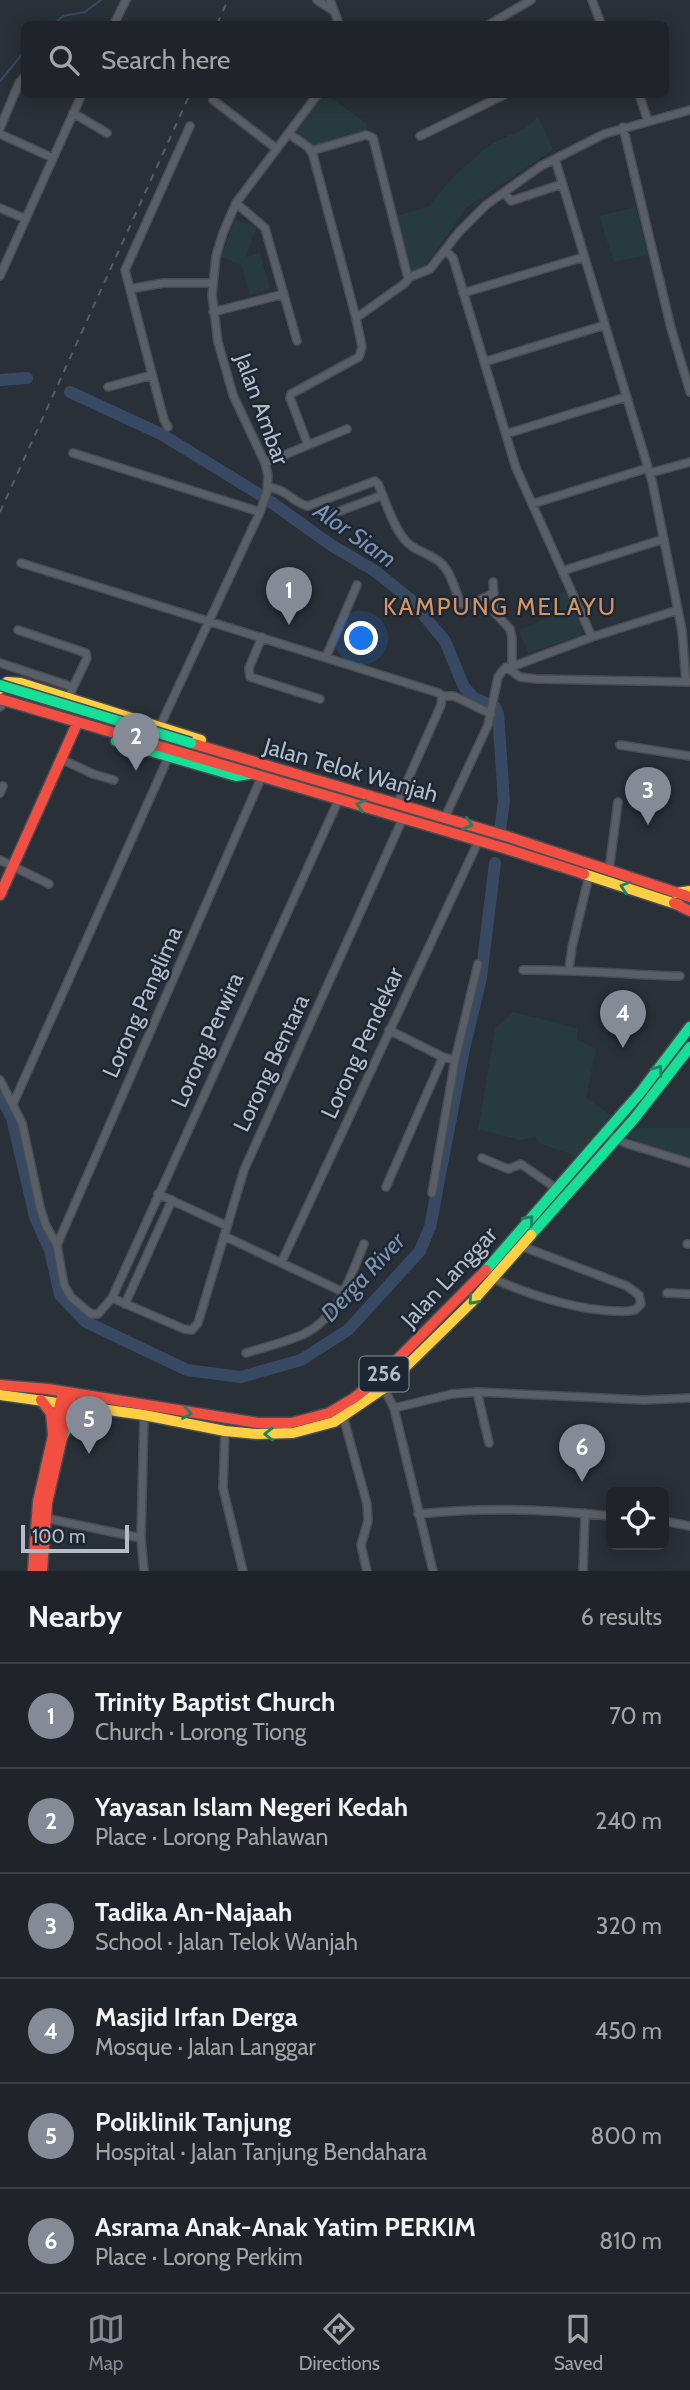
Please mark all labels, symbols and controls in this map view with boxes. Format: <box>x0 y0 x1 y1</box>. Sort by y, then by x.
search box <box>21 21 669 98</box>
icon: search <box>45 41 83 79</box>
text: Search here <box>101 44 230 76</box>
street label: Jalan Ambar <box>229 348 295 469</box>
water label: Alor Siam <box>308 495 402 573</box>
pin: 1 <box>266 567 312 625</box>
district label: KAMPUNG MELAYU <box>383 592 617 621</box>
your location <box>344 621 378 655</box>
pin: 2 <box>113 713 159 771</box>
street label: Jalan Telok Wanjah <box>260 731 441 808</box>
pin: 3 <box>625 767 671 825</box>
one-way arrow <box>355 799 367 814</box>
one-way arrow <box>461 816 473 831</box>
one-way arrow <box>619 881 631 896</box>
street label: Lorong Panglima <box>96 922 188 1082</box>
street label: Lorong Pendekar <box>315 962 410 1123</box>
street label: Lorong Perwira <box>165 968 249 1112</box>
street label: Lorong Bentara <box>227 990 315 1136</box>
pin: 4 <box>600 990 646 1048</box>
one-way arrow <box>650 1065 662 1077</box>
one-way arrow <box>521 1215 534 1228</box>
street label: Jalan Langgar <box>394 1220 503 1334</box>
water label: Derga River <box>314 1225 412 1327</box>
one-way arrow <box>469 1292 481 1305</box>
road number: 256 <box>360 1356 408 1392</box>
pin: 5 <box>66 1396 112 1454</box>
one-way arrow <box>181 1405 193 1420</box>
pin: 6 <box>559 1424 605 1482</box>
one-way arrow <box>263 1426 274 1442</box>
map controls <box>606 1487 669 1550</box>
button: locate <box>606 1487 669 1550</box>
scale bar <box>21 1522 130 1554</box>
text: 100 m <box>32 1525 86 1548</box>
text: Nearby <box>28 1598 122 1635</box>
text: 6 results <box>581 1603 662 1631</box>
text: Trinity Baptist Church <box>95 1686 335 1718</box>
text: 1 <box>47 1702 55 1730</box>
text: 70 m <box>609 1702 662 1730</box>
text: Church · Lorong Tiong <box>95 1718 306 1746</box>
text: Yayasan Islam Negeri Kedah <box>95 1791 408 1823</box>
text: 2 <box>45 1807 57 1835</box>
text: 240 m <box>595 1807 662 1835</box>
text: Place · Lorong Pahlawan <box>95 1823 328 1851</box>
text: Tadika An-Najaah <box>95 1896 292 1928</box>
text: 3 <box>45 1912 57 1940</box>
text: 320 m <box>596 1912 662 1940</box>
text: School · Jalan Telok Wanjah <box>95 1928 358 1956</box>
text: Masjid Irfan Derga <box>95 2001 298 2033</box>
text: 4 <box>44 2017 58 2045</box>
text: 450 m <box>595 2017 662 2045</box>
text: Mosque · Jalan Langgar <box>95 2033 316 2061</box>
text: Poliklinik Tanjung <box>95 2106 291 2138</box>
text: 5 <box>45 2122 57 2150</box>
text: 800 m <box>591 2122 662 2150</box>
text: Hospital · Jalan Tanjung Bendahara <box>95 2138 427 2166</box>
text: Asrama Anak-Anak Yatim PERKIM <box>95 2211 476 2243</box>
text: 6 <box>45 2227 57 2255</box>
text: 810 m <box>599 2227 662 2255</box>
text: Place · Lorong Perkim <box>95 2243 303 2271</box>
tab: Map <box>87 2310 125 2375</box>
tab: Directions <box>299 2310 380 2375</box>
tab: Saved <box>554 2310 603 2375</box>

